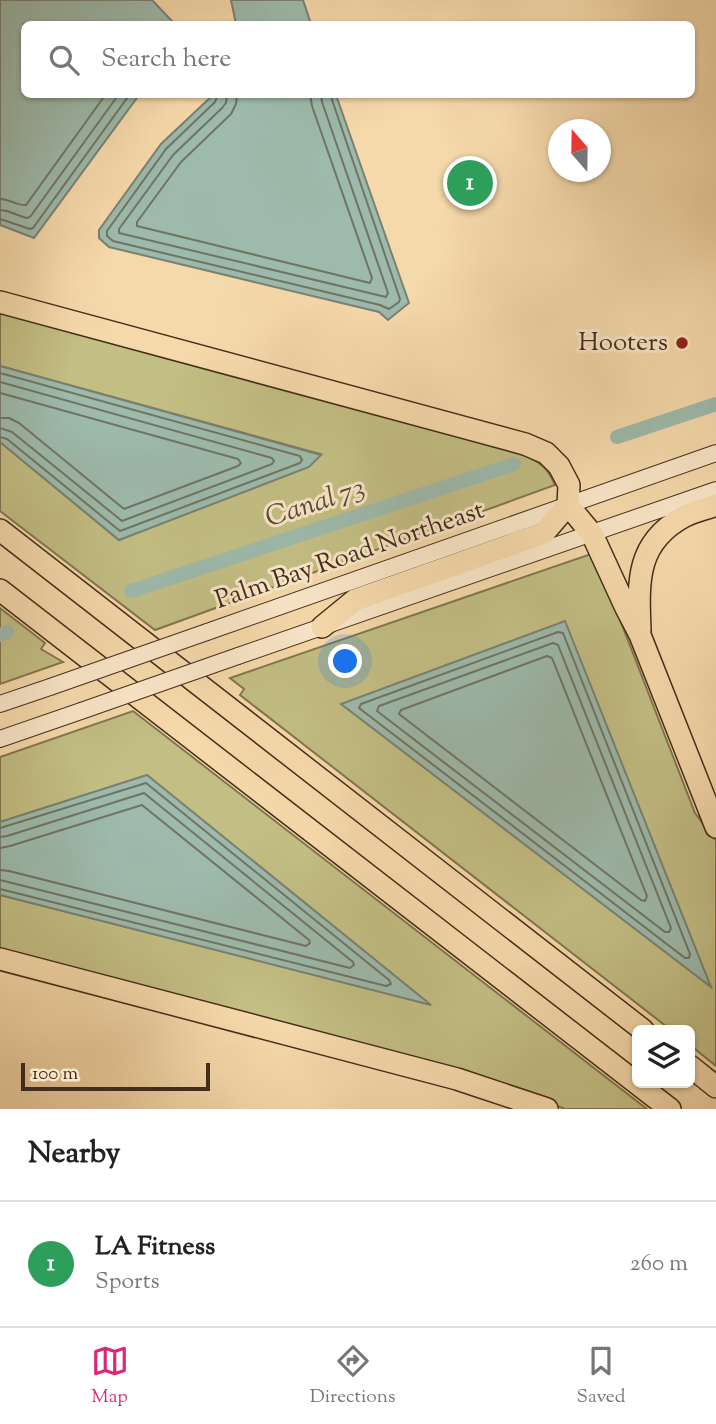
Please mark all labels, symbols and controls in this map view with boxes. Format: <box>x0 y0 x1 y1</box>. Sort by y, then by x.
search box <box>21 21 695 98</box>
icon: search <box>45 41 83 79</box>
text: Search here <box>101 41 231 78</box>
north arrow <box>548 119 611 182</box>
pin: 1 <box>447 157 493 209</box>
place label: Hooters <box>578 325 668 362</box>
marker: Hooters <box>674 335 690 351</box>
water label: Canal 73 <box>260 469 370 539</box>
street label: Palm Bay Road Northeast <box>210 492 490 619</box>
your location <box>328 644 362 678</box>
map controls <box>632 1025 695 1088</box>
button: layers <box>632 1025 695 1088</box>
scale bar <box>21 1060 210 1092</box>
text: 100 m <box>32 1061 78 1088</box>
text: Nearby <box>28 1133 120 1176</box>
text: LA Fitness <box>95 1229 215 1266</box>
text: 1 <box>47 1248 55 1281</box>
text: 260 m <box>630 1248 688 1281</box>
text: Sports <box>95 1266 160 1299</box>
tab: Map <box>91 1342 129 1411</box>
tab: Directions <box>310 1342 395 1411</box>
tab: Saved <box>577 1342 625 1411</box>

